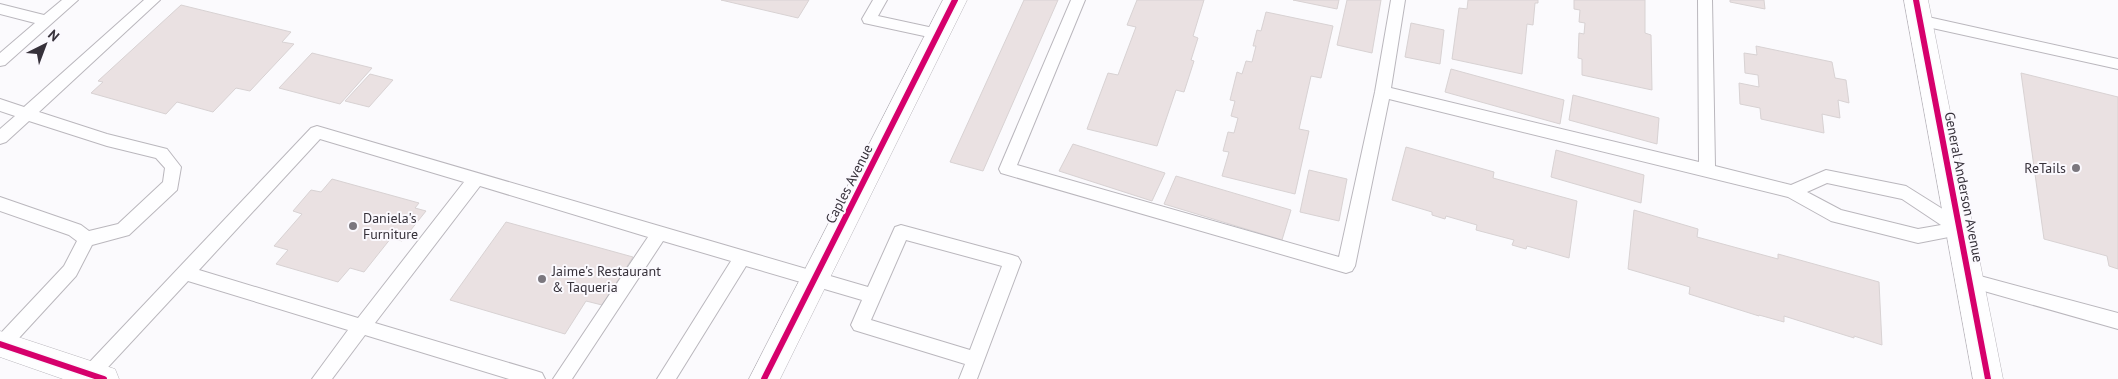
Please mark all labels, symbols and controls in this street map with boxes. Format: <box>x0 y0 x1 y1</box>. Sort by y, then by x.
north arrow <box>20 20 70 70</box>
text: N <box>44 26 63 45</box>
street label: General Anderson Avenue <box>1941 110 1987 264</box>
street label: Caples Avenue <box>821 141 877 227</box>
place label: ReTails <box>2024 159 2066 177</box>
marker: ReTails <box>2070 162 2082 174</box>
place label: Daniela's Furniture <box>363 209 418 243</box>
marker: Daniela's Furniture <box>347 220 359 232</box>
place label: Jaime's Restaurant & Taqueria <box>551 262 661 296</box>
marker: Jaime's Restaurant & Taqueria <box>536 273 548 285</box>

